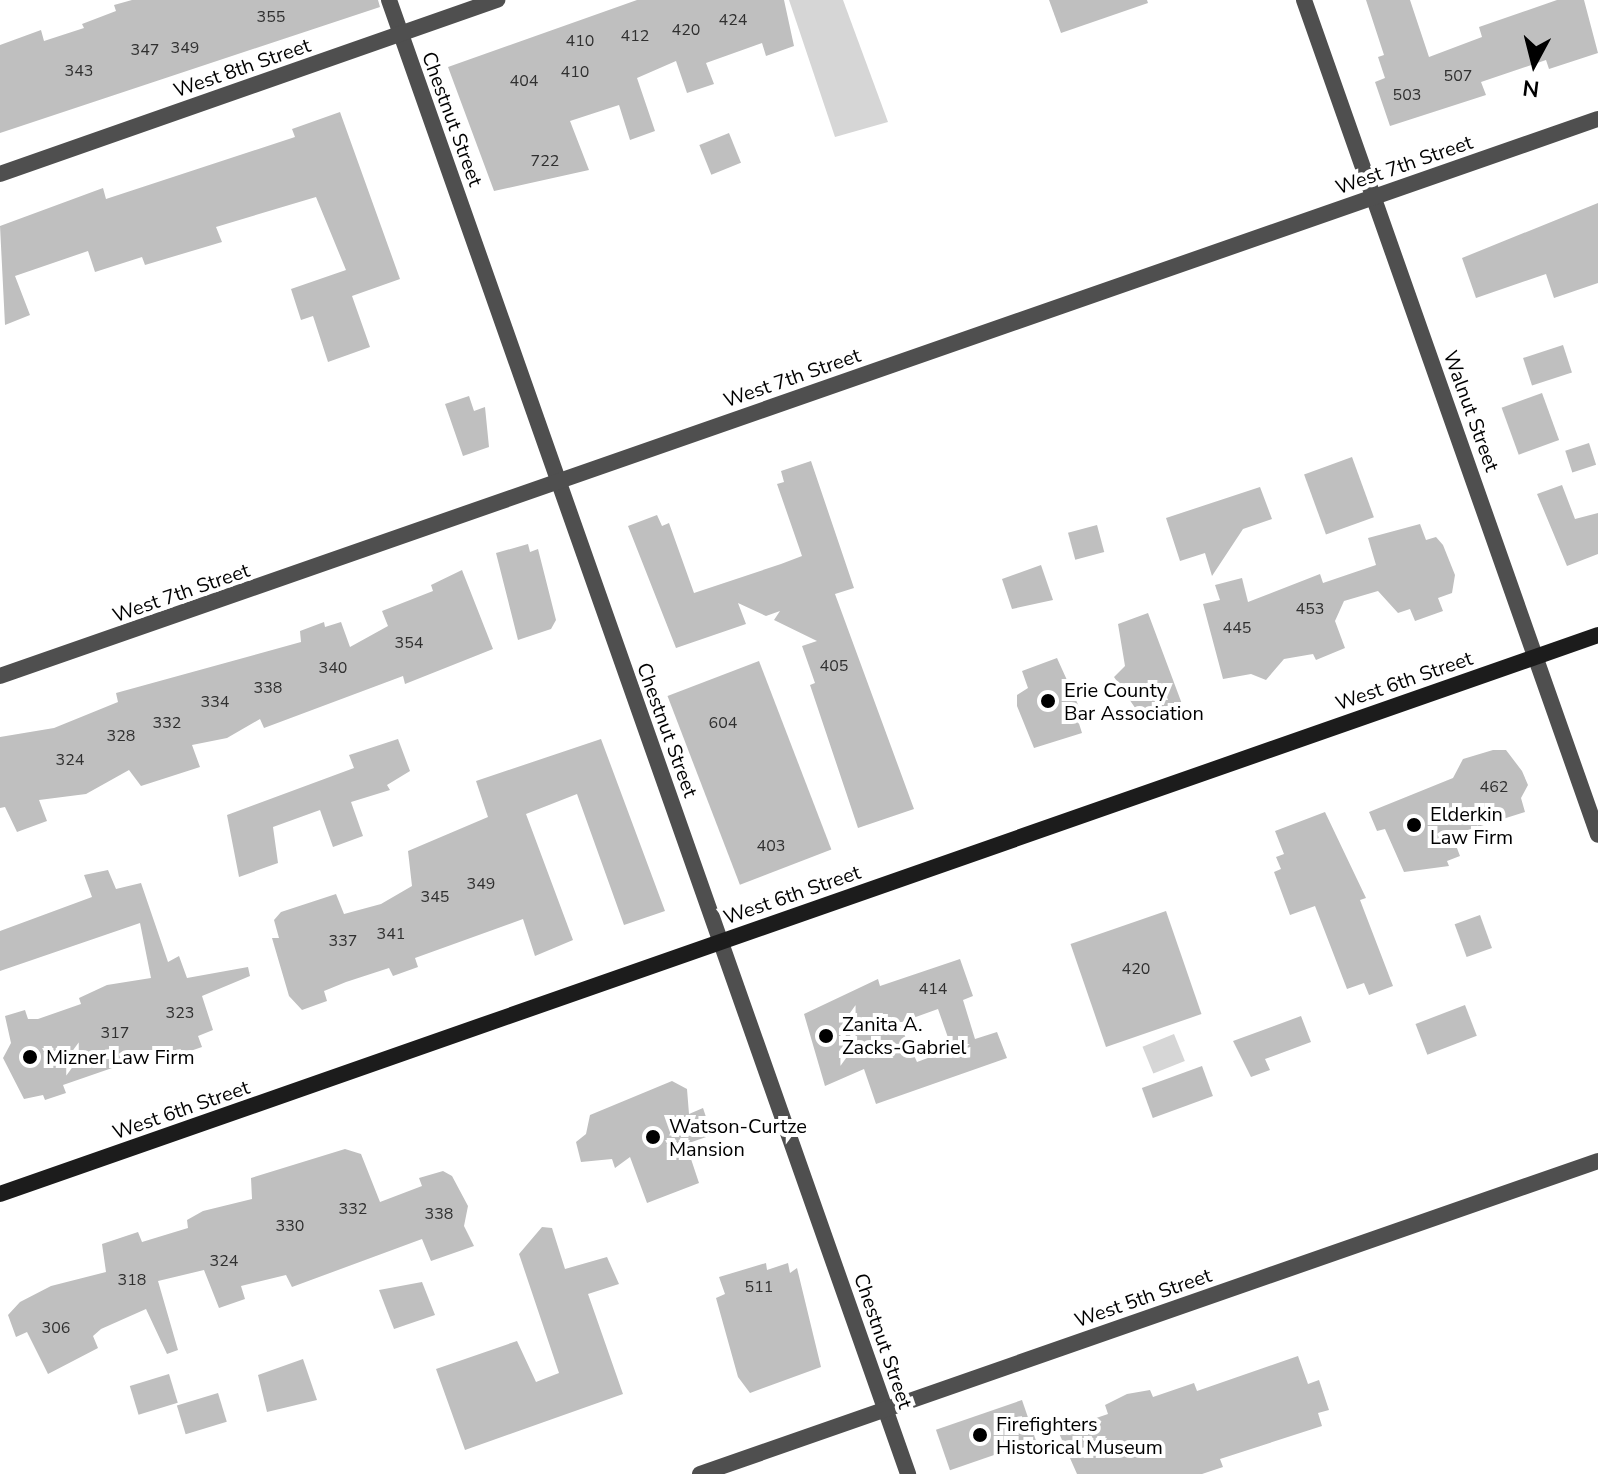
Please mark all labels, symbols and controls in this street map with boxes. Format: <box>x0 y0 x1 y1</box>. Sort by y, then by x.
house number: 355 <box>257 7 285 27</box>
house number: 424 <box>719 10 747 30</box>
house number: 420 <box>672 20 700 40</box>
north arrow <box>1494 24 1574 104</box>
house number: 412 <box>621 26 649 46</box>
house number: 410 <box>566 31 594 51</box>
street label: West 8th Street <box>170 33 314 103</box>
house number: 349 <box>171 38 199 58</box>
house number: 347 <box>131 40 159 60</box>
street label: Chestnut Street <box>417 49 487 189</box>
house number: 343 <box>65 61 93 81</box>
house number: 410 <box>561 62 589 82</box>
house number: 507 <box>1444 66 1472 86</box>
house number: 404 <box>510 71 538 91</box>
text: N <box>1521 72 1541 104</box>
house number: 503 <box>1393 85 1421 105</box>
street label: West 7th Street <box>1332 130 1476 200</box>
house number: 722 <box>531 151 559 171</box>
street label: West 7th Street <box>720 343 864 413</box>
street label: Walnut Street <box>1438 347 1504 475</box>
street label: West 7th Street <box>109 558 253 628</box>
house number: 453 <box>1296 599 1324 619</box>
house number: 445 <box>1223 618 1251 638</box>
house number: 354 <box>395 633 423 653</box>
street label: West 6th Street <box>1332 646 1476 716</box>
house number: 405 <box>820 656 848 676</box>
house number: 340 <box>319 658 347 678</box>
street label: Chestnut Street <box>632 660 702 800</box>
house number: 338 <box>254 678 282 698</box>
place label: Erie County Bar Association <box>1064 678 1204 725</box>
house number: 334 <box>201 692 229 712</box>
marker: Erie County Bar Association <box>1039 692 1057 710</box>
house number: 332 <box>153 713 181 733</box>
house number: 604 <box>709 713 737 733</box>
house number: 328 <box>107 726 135 746</box>
house number: 324 <box>56 750 84 770</box>
house number: 462 <box>1480 777 1508 797</box>
place label: Elderkin Law Firm <box>1430 802 1513 849</box>
marker: Elderkin Law Firm <box>1405 816 1423 834</box>
house number: 403 <box>757 836 785 856</box>
street label: West 6th Street <box>720 860 864 930</box>
house number: 349 <box>467 874 495 894</box>
house number: 345 <box>421 887 449 907</box>
house number: 341 <box>377 924 405 944</box>
house number: 337 <box>329 931 357 951</box>
house number: 420 <box>1122 959 1150 979</box>
house number: 414 <box>919 979 947 999</box>
house number: 323 <box>166 1003 194 1023</box>
place label: Zanita A. Zacks-Gabriel <box>842 1012 966 1059</box>
house number: 317 <box>101 1023 129 1043</box>
marker: Zanita A. Zacks-Gabriel <box>817 1027 835 1045</box>
place label: Mizner Law Firm <box>46 1045 194 1069</box>
marker: Mizner Law Firm <box>21 1048 39 1066</box>
street label: West 6th Street <box>109 1075 253 1145</box>
place label: Watson-Curtze Mansion <box>669 1114 807 1161</box>
marker: Watson-Curtze Mansion <box>644 1128 662 1146</box>
house number: 332 <box>339 1199 367 1219</box>
house number: 338 <box>425 1204 453 1224</box>
house number: 330 <box>276 1216 304 1236</box>
house number: 324 <box>210 1251 238 1271</box>
street label: West 5th Street <box>1071 1263 1215 1333</box>
house number: 318 <box>118 1270 146 1290</box>
street label: Chestnut Street <box>849 1270 917 1412</box>
house number: 511 <box>745 1277 773 1297</box>
house number: 306 <box>42 1318 70 1338</box>
place label: Firefighters Historical Museum <box>996 1412 1163 1459</box>
marker: Firefighters Historical Museum <box>971 1426 989 1444</box>

